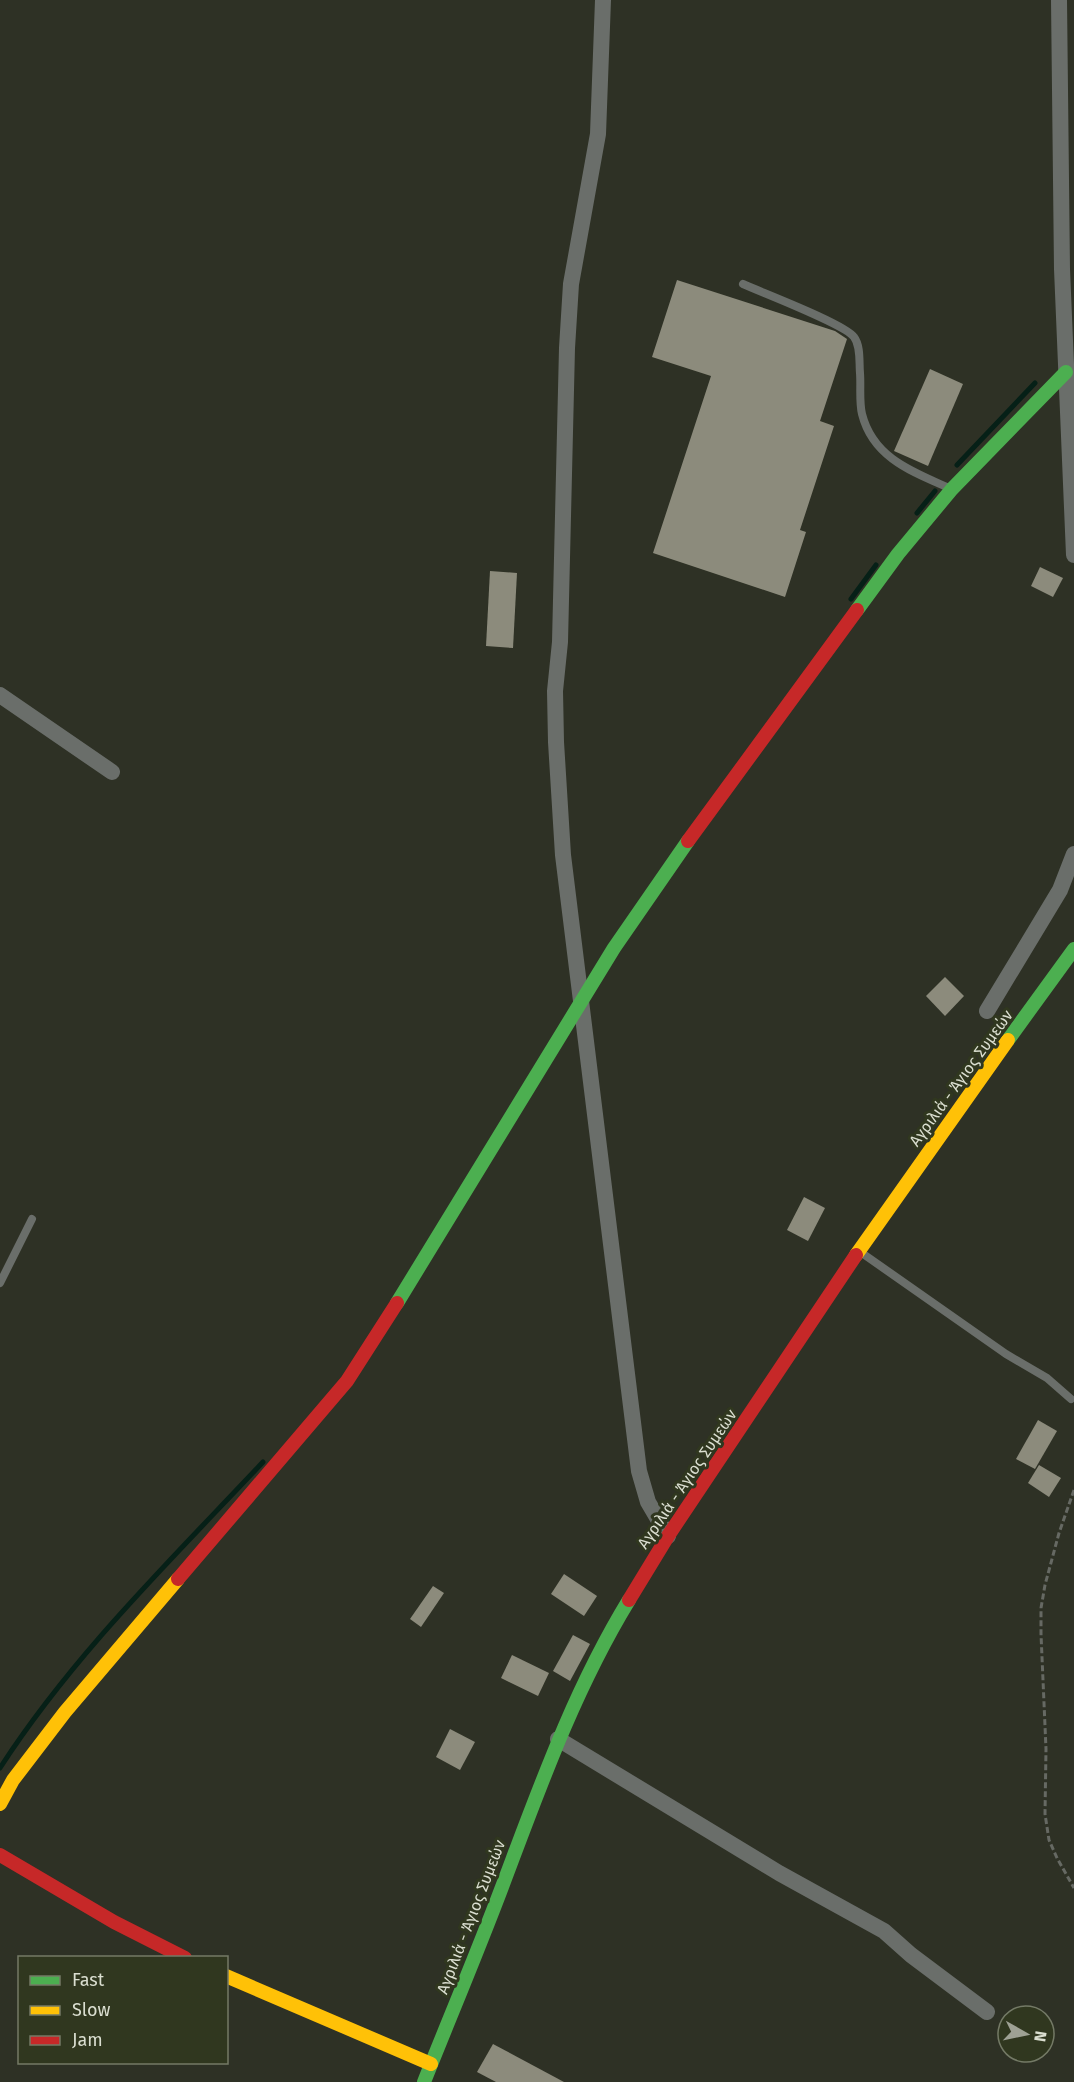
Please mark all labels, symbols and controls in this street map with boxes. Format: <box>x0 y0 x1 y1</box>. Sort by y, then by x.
street label: Αγριλιά - Άγιος Συμεών <box>905 1006 1017 1150</box>
street label: Αγριλιά - Άγιος Συμεών <box>633 1406 741 1552</box>
street label: Αγριλιά - Άγιος Συμεών <box>433 1837 509 1997</box>
legend <box>18 1956 228 2064</box>
text: Fast <box>72 1969 105 1991</box>
text: Slow <box>72 1999 111 2021</box>
north arrow <box>996 2004 1056 2064</box>
text: Jam <box>72 2029 103 2051</box>
text: N <box>1030 2030 1051 2043</box>

